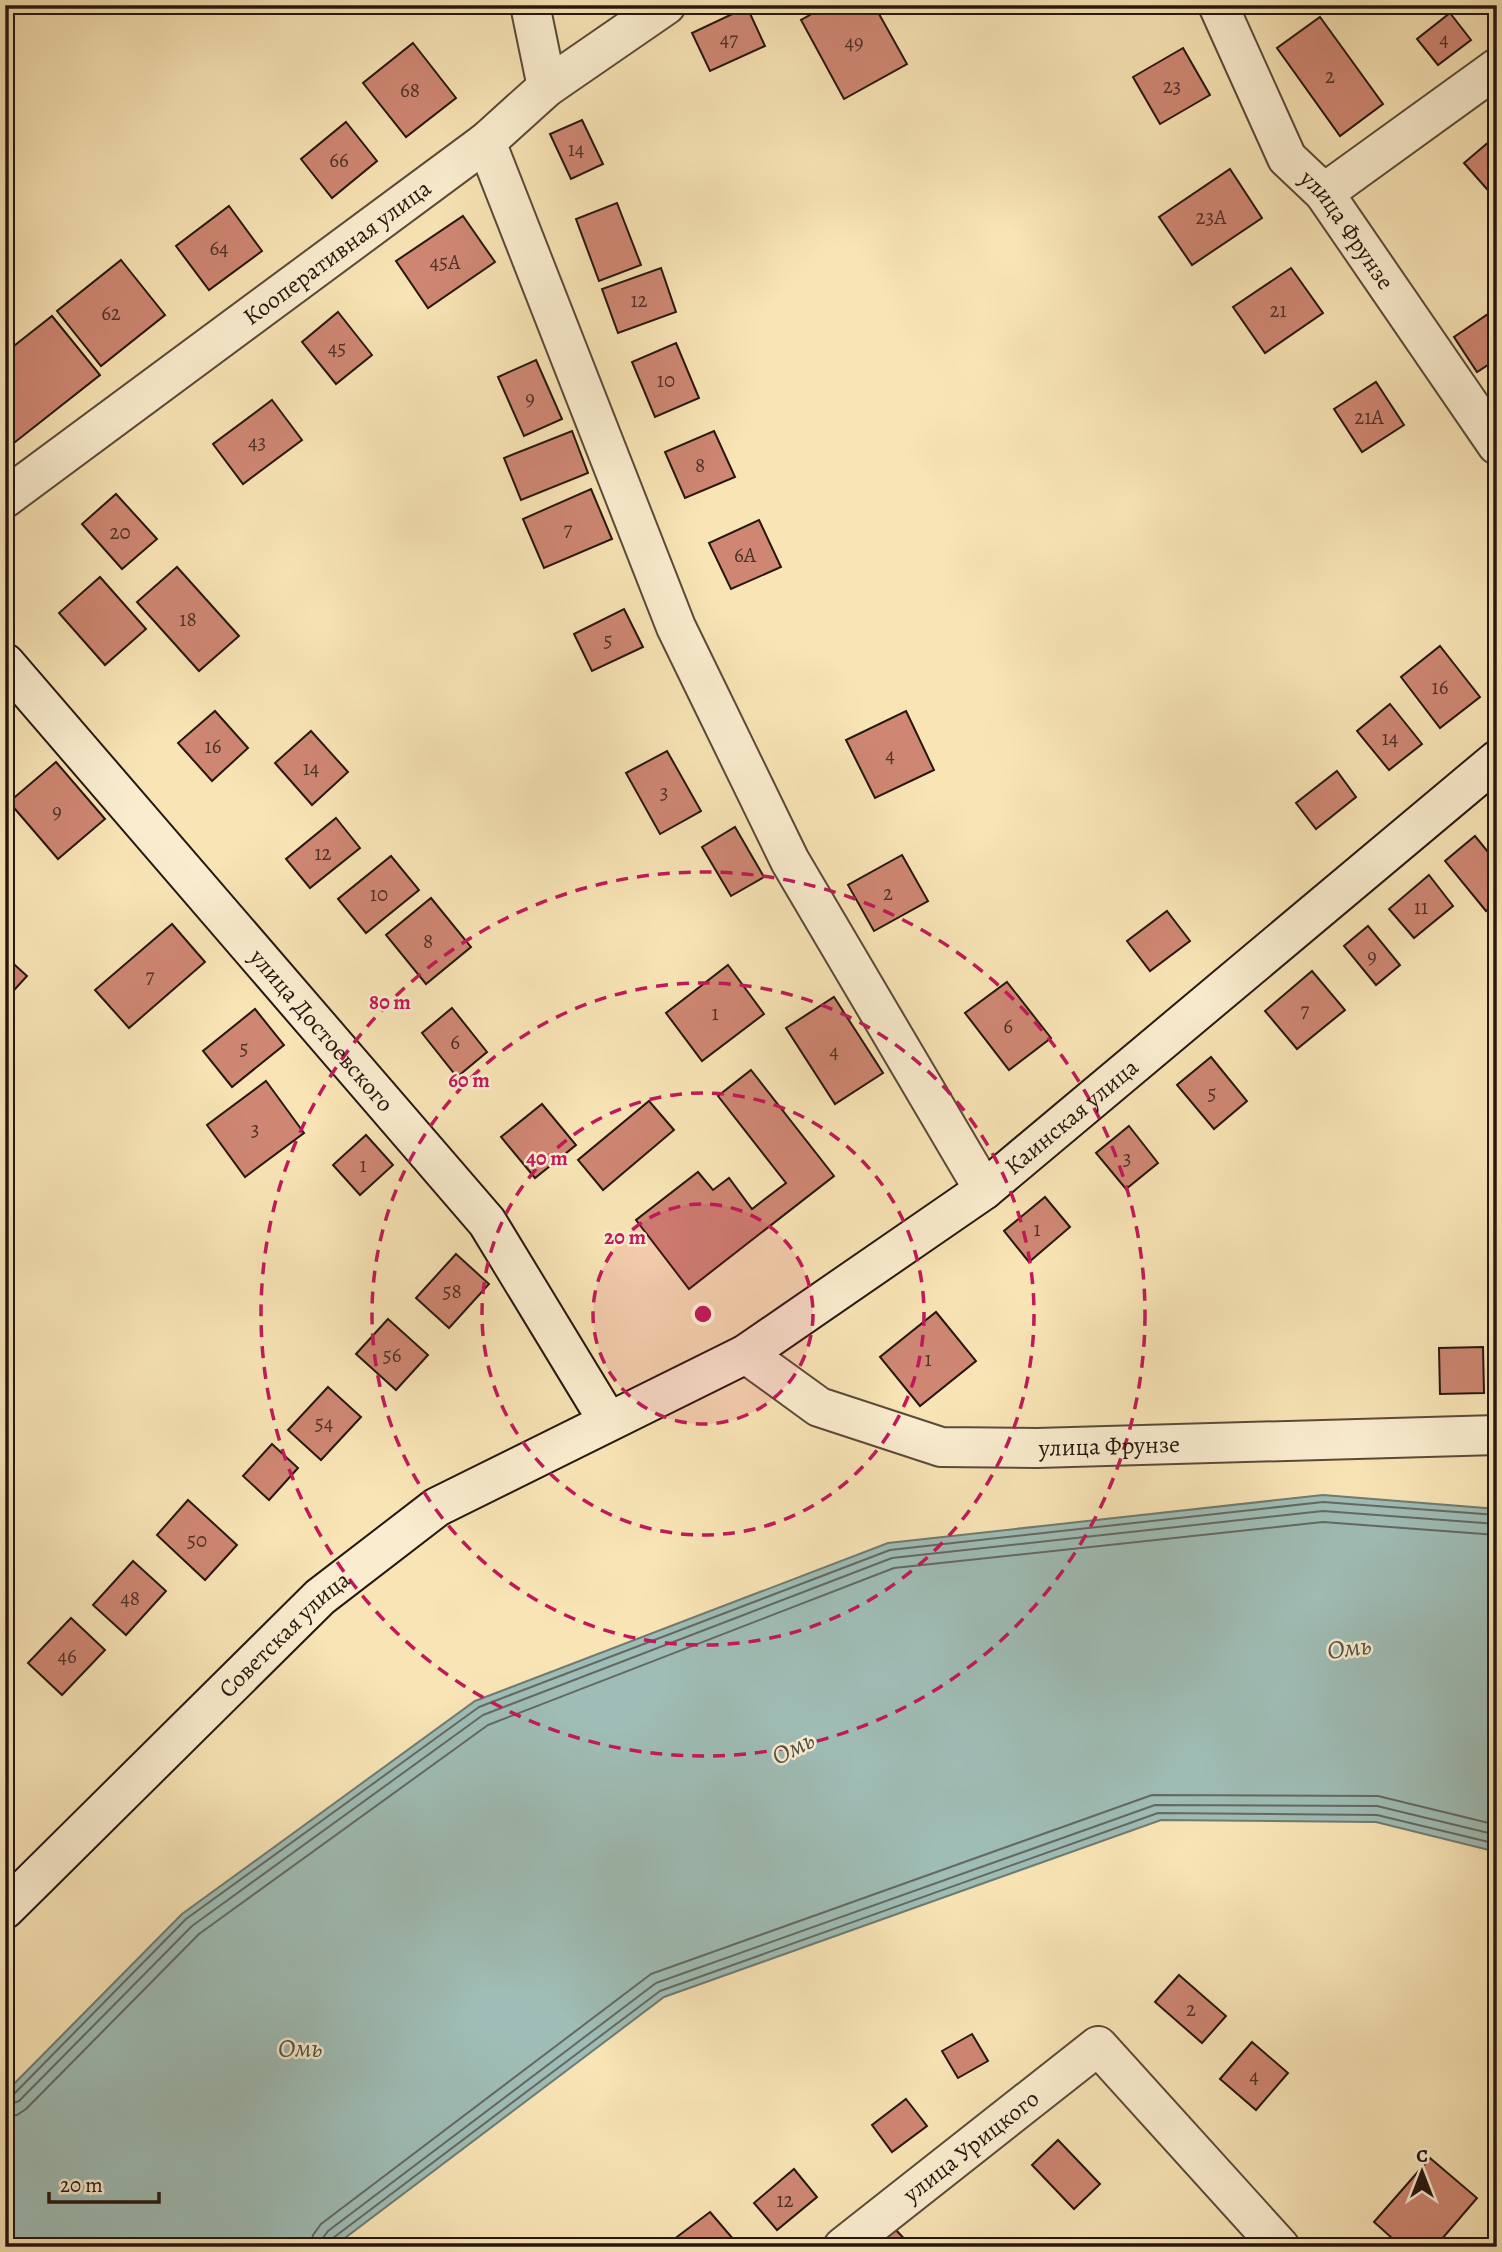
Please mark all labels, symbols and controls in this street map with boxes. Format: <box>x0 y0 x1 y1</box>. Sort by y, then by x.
house number: 47 <box>720 25 738 53</box>
house number: 4 <box>1439 25 1449 53</box>
house number: 49 <box>844 28 864 56</box>
house number: 2 <box>1325 62 1335 90</box>
house number: 23 <box>1163 72 1181 100</box>
house number: 68 <box>400 76 420 104</box>
house number: 14 <box>568 135 584 163</box>
house number: 66 <box>329 146 349 174</box>
street label: улица Фрунзе <box>1292 162 1402 296</box>
street label: Кооперативная улица <box>237 172 437 332</box>
house number: 23А <box>1196 203 1227 231</box>
house number: 64 <box>209 234 229 262</box>
house number: 45А <box>430 248 461 276</box>
house number: 12 <box>630 286 648 314</box>
house number: 21 <box>1269 296 1287 324</box>
house number: 62 <box>101 299 121 327</box>
house number: 45 <box>328 334 346 362</box>
house number: 10 <box>657 366 675 394</box>
house number: 9 <box>525 384 535 412</box>
house number: 21А <box>1354 403 1384 431</box>
house number: 43 <box>248 428 266 456</box>
house number: 8 <box>695 451 705 479</box>
house number: 7 <box>564 515 573 543</box>
house number: 20 <box>109 518 131 546</box>
house number: 6А <box>734 541 757 569</box>
house number: 18 <box>179 605 197 633</box>
house number: 5 <box>603 626 613 654</box>
house number: 16 <box>1432 673 1449 701</box>
house number: 14 <box>1382 724 1398 752</box>
house number: 16 <box>205 732 222 760</box>
house number: 4 <box>885 741 895 769</box>
house number: 14 <box>303 754 319 782</box>
house number: 3 <box>660 778 668 806</box>
house number: 9 <box>52 797 62 825</box>
house number: 12 <box>314 839 332 867</box>
house number: 2 <box>883 879 893 907</box>
house number: 10 <box>370 880 388 908</box>
house number: 11 <box>1414 893 1428 921</box>
house number: 8 <box>423 927 433 955</box>
street label: улица Достоевского <box>242 941 401 1119</box>
house number: 9 <box>1367 942 1377 970</box>
house number: 7 <box>146 962 155 990</box>
text: 80 m <box>369 988 411 1016</box>
house number: 7 <box>1301 996 1310 1024</box>
house number: 1 <box>711 999 719 1027</box>
house number: 6 <box>1003 1012 1013 1040</box>
house number: 6 <box>450 1028 460 1056</box>
house number: 5 <box>239 1034 249 1062</box>
house number: 4 <box>829 1037 839 1065</box>
street label: Каинская улица <box>998 1051 1145 1182</box>
text: 60 m <box>448 1066 490 1094</box>
house number: 5 <box>1207 1079 1217 1107</box>
house number: 3 <box>251 1115 259 1143</box>
text: 40 m <box>526 1144 568 1172</box>
house number: 3 <box>1123 1144 1131 1172</box>
house number: 1 <box>359 1151 367 1179</box>
house number: 1 <box>1033 1215 1041 1243</box>
text: 20 m <box>604 1223 646 1251</box>
house number: 58 <box>442 1277 462 1305</box>
centre of rings <box>691 1302 715 1326</box>
house number: 56 <box>383 1341 402 1369</box>
house number: 1 <box>924 1345 932 1373</box>
house number: 54 <box>315 1409 333 1437</box>
street label: улица Фрунзе <box>1037 1428 1180 1464</box>
house number: 50 <box>187 1526 207 1554</box>
street label: Советская улица <box>212 1564 357 1705</box>
house number: 48 <box>120 1584 140 1612</box>
water label: Омь <box>1325 1628 1373 1668</box>
house number: 46 <box>57 1642 77 1670</box>
water label: Омь <box>765 1722 821 1774</box>
house number: 2 <box>1186 1995 1196 2023</box>
water label: Омь <box>278 2031 322 2066</box>
house number: 4 <box>1249 2062 1259 2090</box>
street label: улица Урицкого <box>895 2082 1046 2210</box>
north arrow <box>1386 2136 1456 2206</box>
text: С <box>1416 2143 1428 2169</box>
scale bar <box>49 2161 159 2205</box>
text: 20 m <box>60 2171 103 2199</box>
house number: 12 <box>776 2186 794 2214</box>

